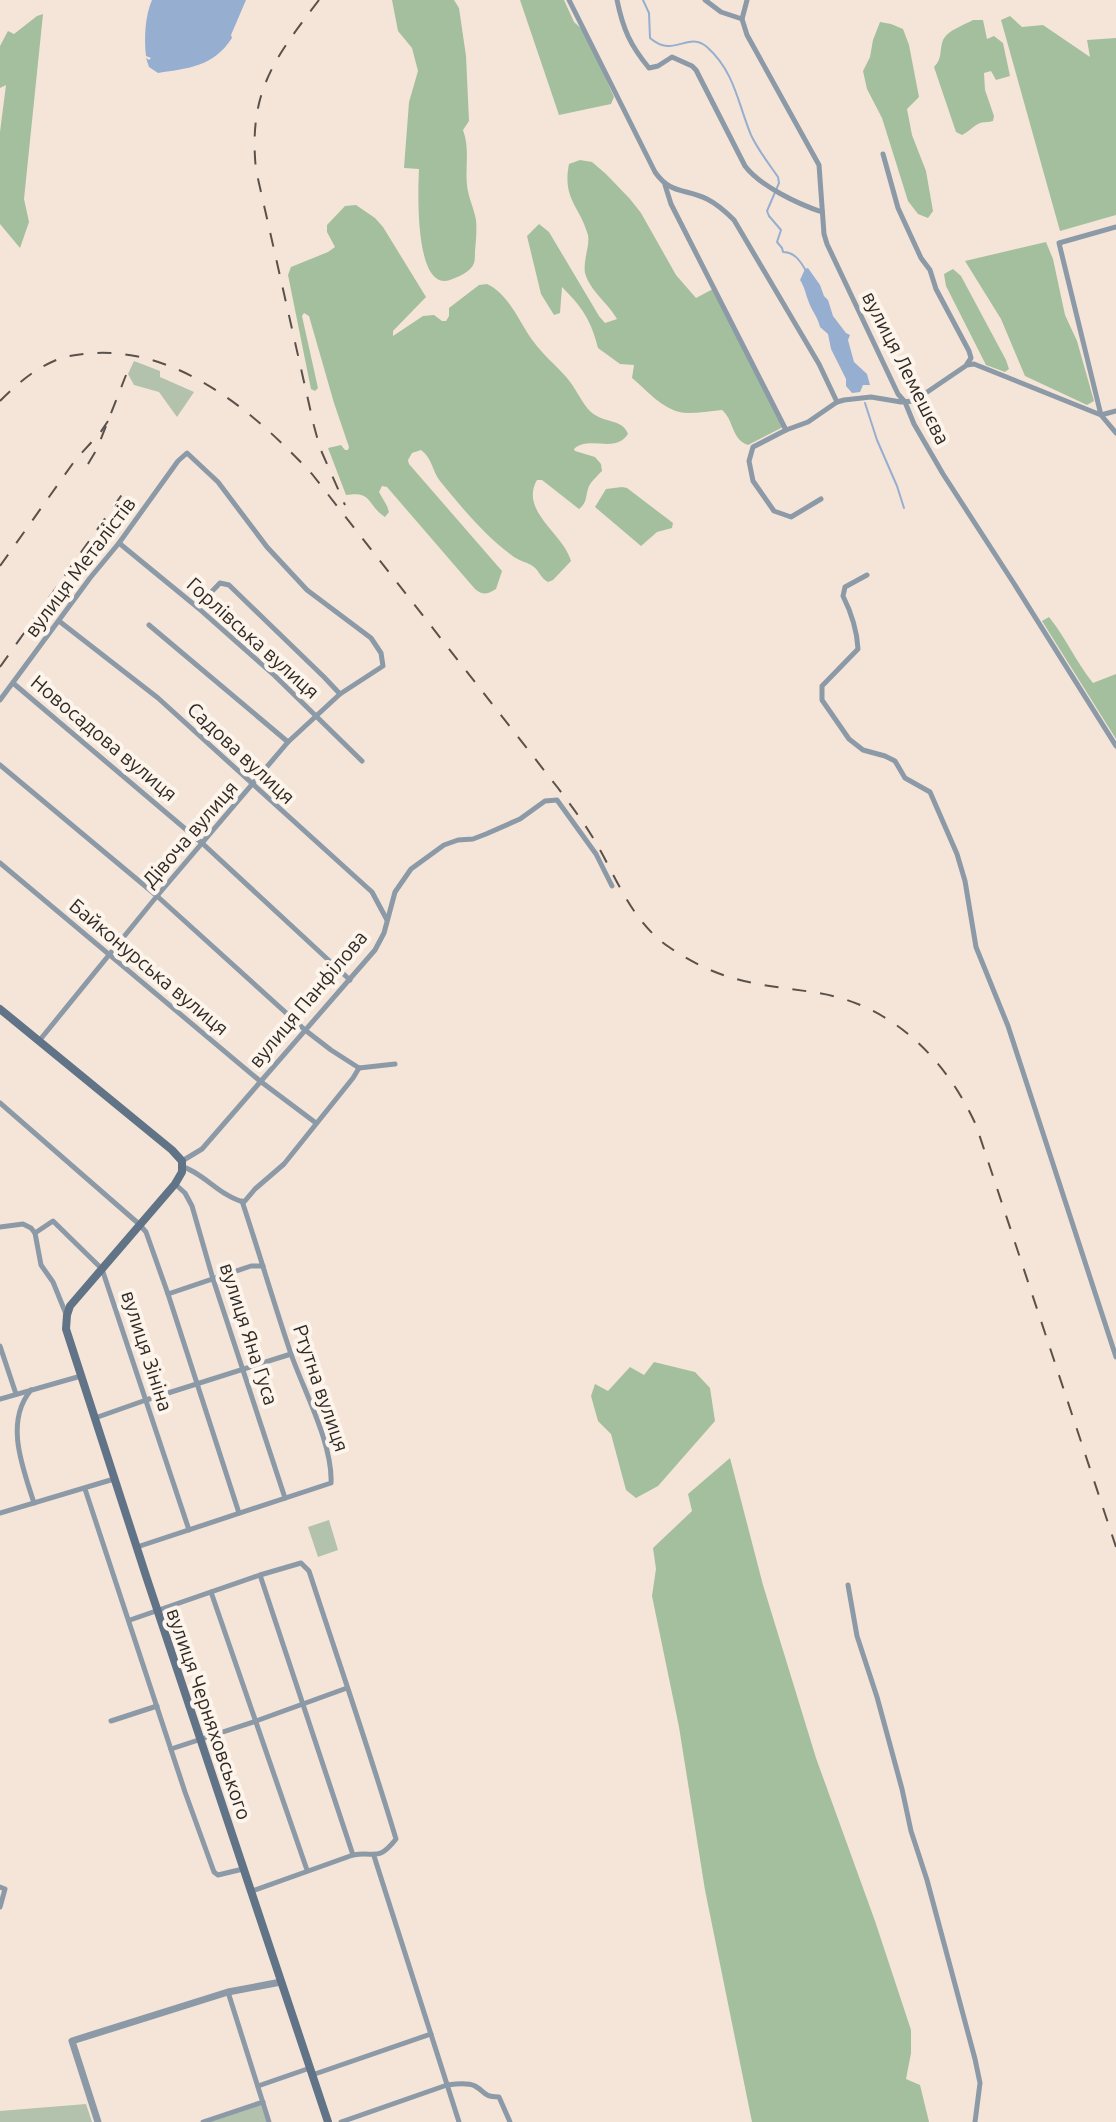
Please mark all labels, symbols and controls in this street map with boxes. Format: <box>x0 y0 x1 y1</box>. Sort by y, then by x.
street label: вулиця Лемешєва <box>858 287 955 448</box>
street label: вулиця Металістів <box>19 492 140 641</box>
street label: Горлівська вулиця <box>182 572 324 703</box>
street label: Новосадова вулиця <box>27 670 182 805</box>
street label: Садова вулиця <box>183 697 300 808</box>
street label: Дівоча вулиця <box>137 776 242 891</box>
street label: Байконурська вулиця <box>65 893 233 1040</box>
street label: вулиця Панфілова <box>244 926 372 1072</box>
street label: вулиця Яна Гуса <box>216 1260 283 1408</box>
street label: вулиця Зініна <box>117 1288 178 1414</box>
street label: Ртутна вулиця <box>289 1321 354 1454</box>
street label: вулиця Черняховського <box>162 1605 256 1823</box>

